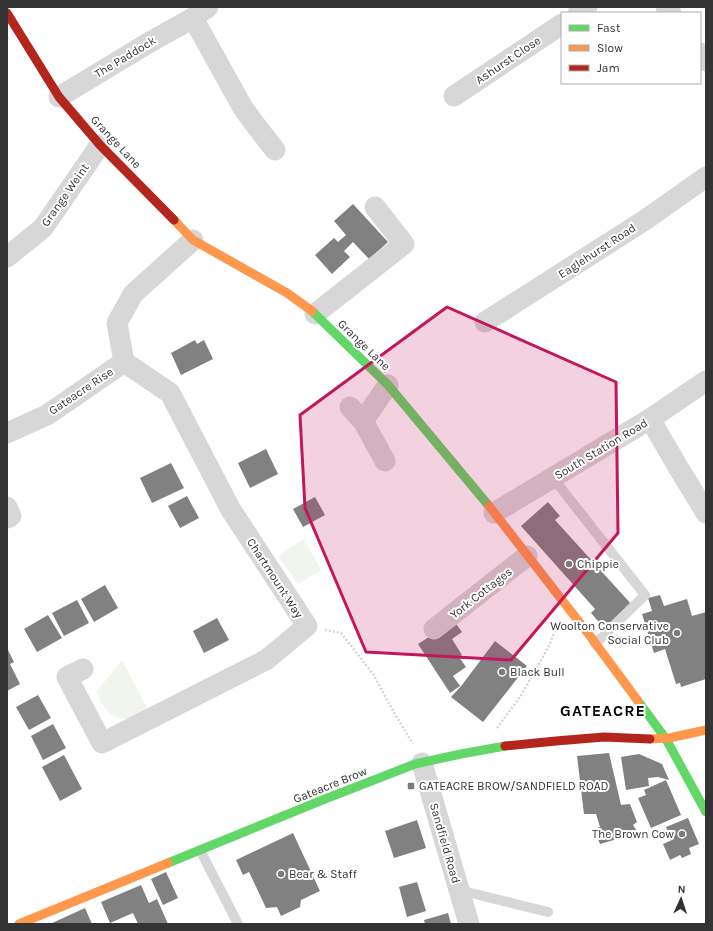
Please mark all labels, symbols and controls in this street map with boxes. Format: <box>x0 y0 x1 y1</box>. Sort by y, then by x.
legend <box>561 12 701 84</box>
text: Fast <box>597 21 621 35</box>
street label: The Paddock <box>92 33 158 81</box>
street label: Ashurst Close <box>473 33 543 87</box>
text: Slow <box>597 41 623 55</box>
text: Jam <box>597 61 620 75</box>
street label: Grange Lane <box>88 113 144 171</box>
street label: Grange Weint <box>38 160 92 229</box>
street label: Eaglehurst Road <box>556 221 638 281</box>
street label: Grange Lane <box>335 317 393 373</box>
street label: Gateacre Rise <box>46 364 116 418</box>
street label: South Station Road <box>552 416 650 482</box>
street label: Chartmount Way <box>244 536 306 621</box>
place label: Chippie <box>577 557 619 571</box>
marker: Chippie <box>564 559 574 569</box>
street label: York Cottages <box>447 564 515 622</box>
place label: Woolton Conservative Social Club <box>550 619 669 647</box>
marker: Woolton Conservative Social Club <box>672 628 682 638</box>
place label: Black Bull <box>510 665 565 679</box>
marker: Black Bull <box>497 667 507 677</box>
district label: GATEACRE <box>560 701 646 720</box>
street label: Gateacre Brow <box>291 764 369 806</box>
place label: GATEACRE BROW/SANDFIELD ROAD <box>419 779 609 793</box>
marker: GATEACRE BROW/SANDFIELD ROAD <box>406 781 416 791</box>
street label: Sandfield Road <box>427 801 463 885</box>
place label: The Brown Cow <box>592 827 674 841</box>
marker: The Brown Cow <box>677 829 687 839</box>
place label: Bear & Staff <box>289 867 358 881</box>
marker: Bear & Staff <box>276 869 286 879</box>
north arrow <box>661 879 701 919</box>
text: N <box>677 883 686 896</box>

